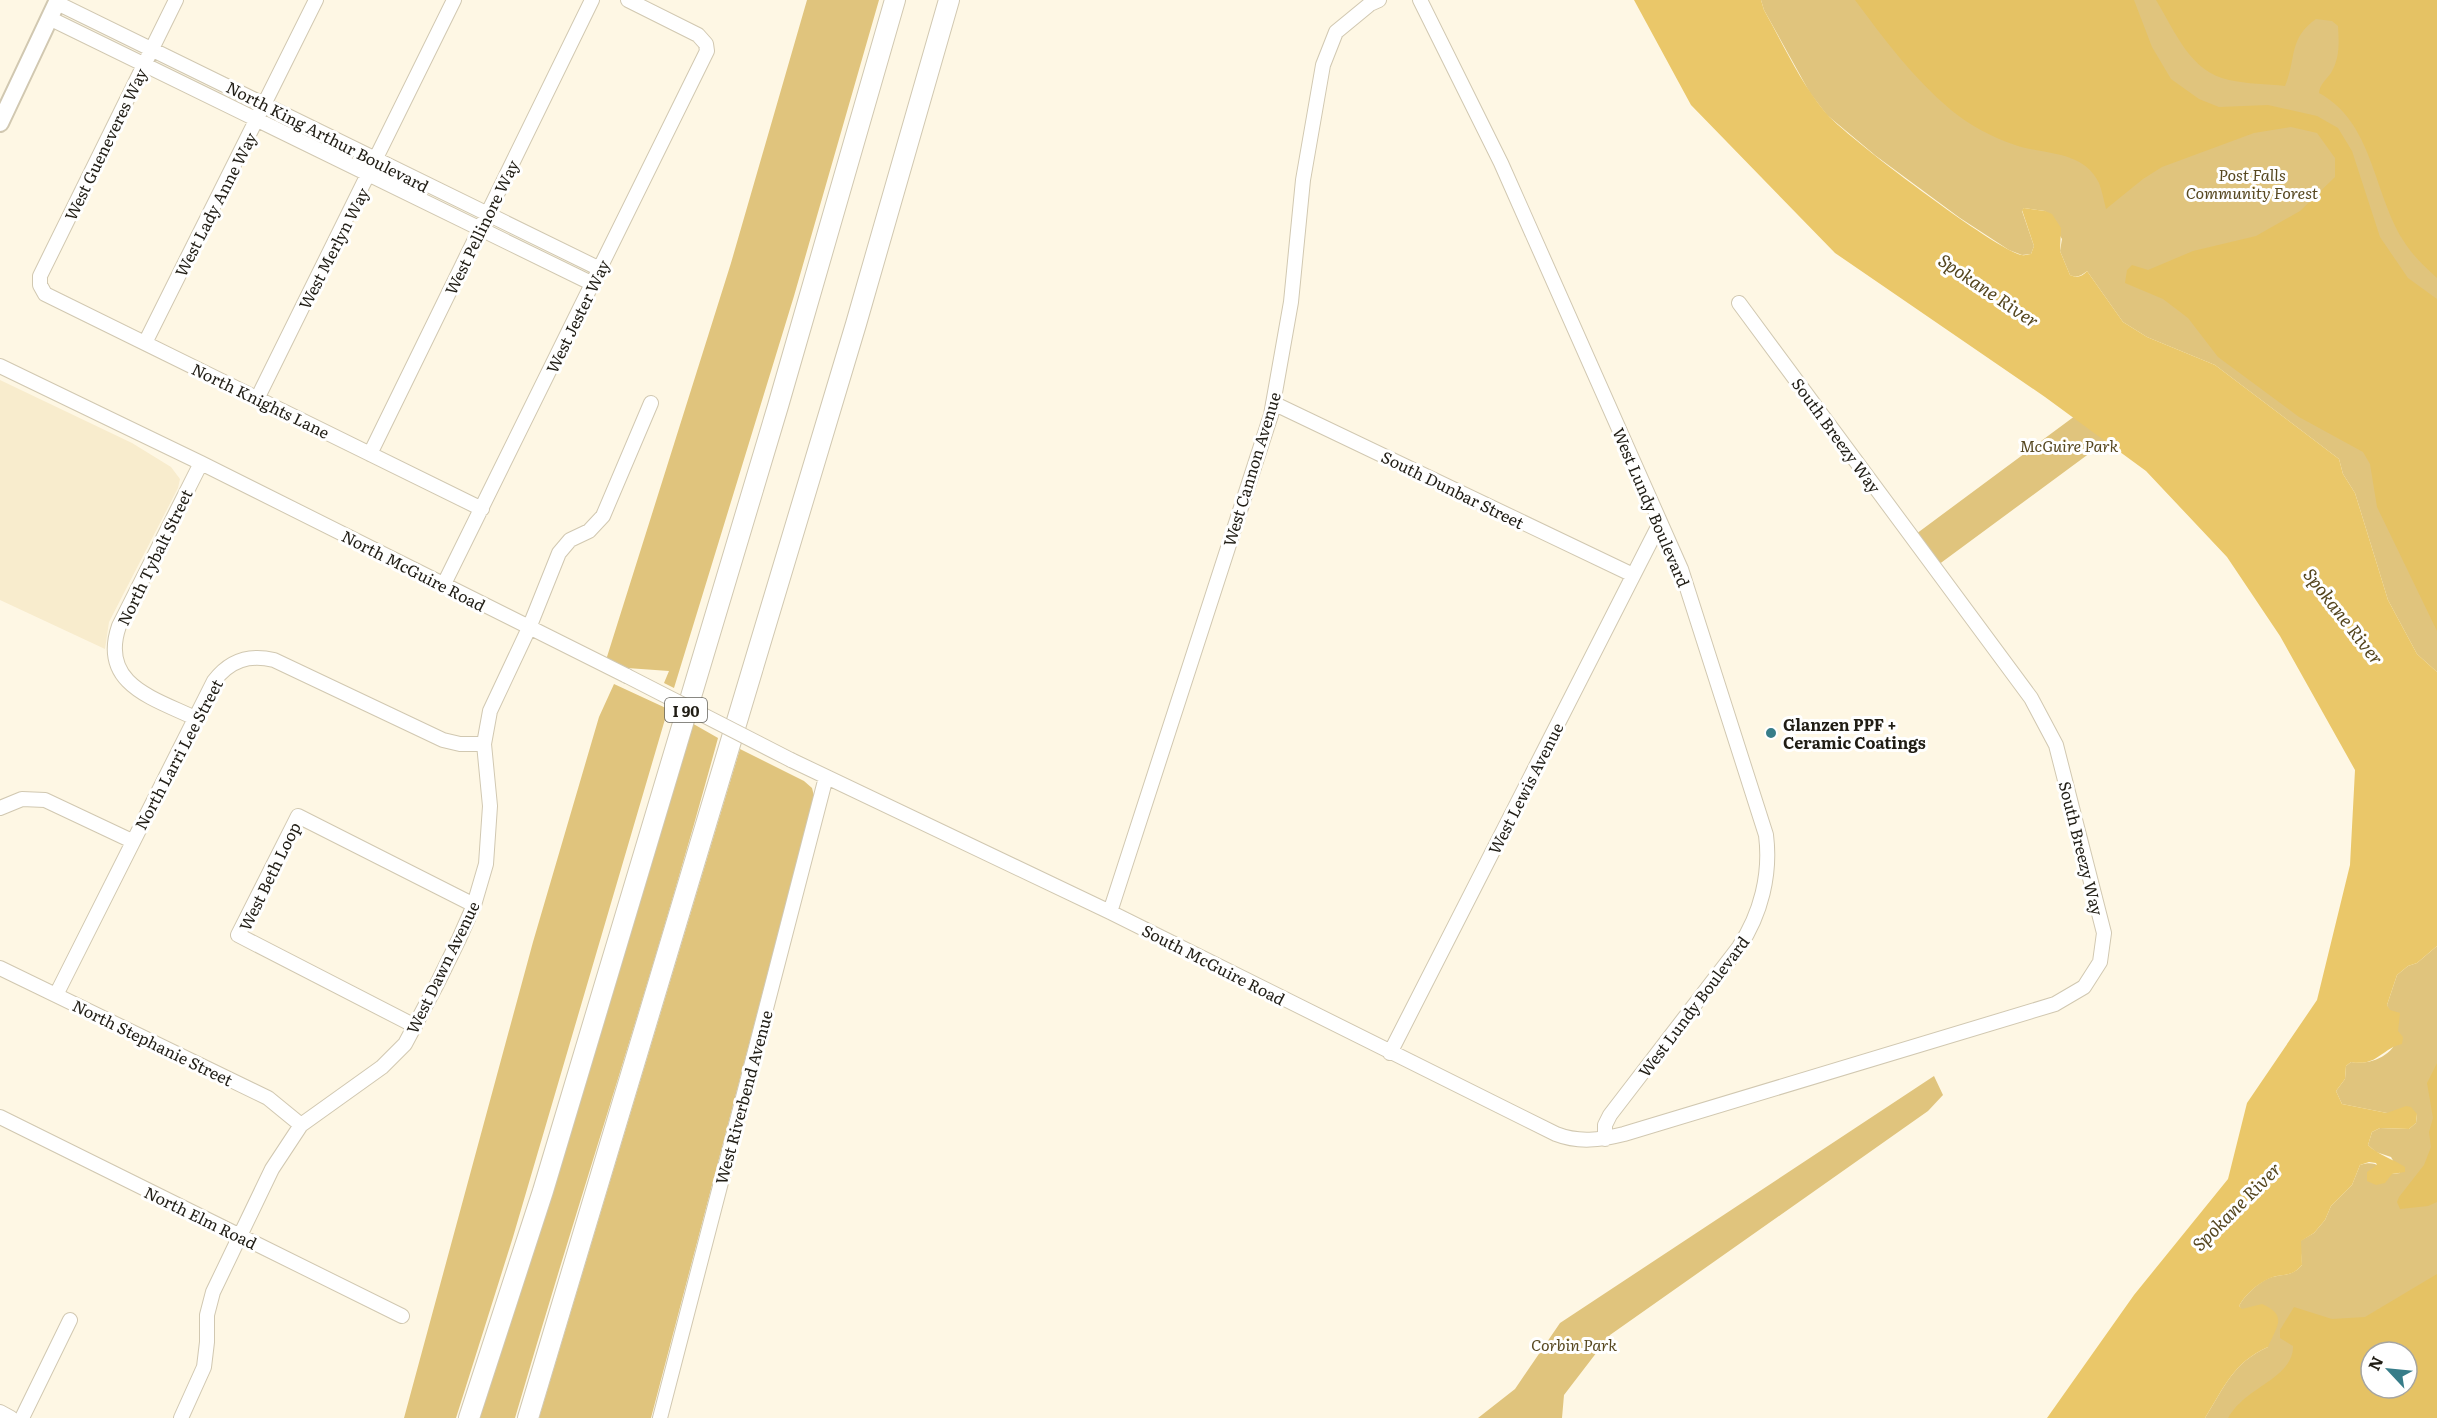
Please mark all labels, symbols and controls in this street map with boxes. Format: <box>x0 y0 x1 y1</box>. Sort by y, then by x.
street label: West Gueneveres Way <box>58 63 153 224</box>
street label: North King Arthur Boulevard <box>223 74 434 198</box>
street label: West Lady Anne Way <box>168 127 262 280</box>
street label: West Pellinore Way <box>438 155 524 299</box>
park label: Post Falls Community Forest <box>2186 162 2319 204</box>
street label: West Merlyn Way <box>292 182 374 313</box>
water label: Spokane River <box>1933 246 2045 334</box>
street label: West Jester Way <box>539 254 615 377</box>
street label: North Knights Lane <box>188 356 334 444</box>
street label: South Breezy Way <box>1787 372 1888 498</box>
street label: West Cannon Avenue <box>1216 389 1286 549</box>
street label: West Lundy Boulevard <box>1608 424 1697 591</box>
park label: McGuire Park <box>2020 433 2118 457</box>
street label: South Dunbar Street <box>1378 444 1529 534</box>
street label: North Tybalt Street <box>111 484 198 629</box>
street label: North McGuire Road <box>338 523 490 617</box>
water label: Spokane River <box>2298 562 2390 670</box>
street label: North Larri Lee Street <box>128 674 228 834</box>
road number: I 90 <box>665 698 707 722</box>
place label: Glanzen PPF + Ceramic Coatings <box>1783 712 1926 754</box>
street label: West Lewis Avenue <box>1481 718 1569 858</box>
marker: Glanzen PPF + Ceramic Coatings <box>1764 726 1778 740</box>
street label: South Breezy Way <box>2054 778 2110 918</box>
street label: West Beth Loop <box>232 817 306 934</box>
street label: West Dawn Avenue <box>399 897 485 1037</box>
street label: South McGuire Road <box>1138 918 1290 1011</box>
street label: West Lundy Boulevard <box>1632 930 1754 1082</box>
street label: North Stephanie Street <box>69 993 238 1091</box>
street label: West Riverbend Avenue <box>708 1007 778 1187</box>
water label: Spokane River <box>2185 1155 2287 1257</box>
street label: North Elm Road <box>141 1179 262 1255</box>
park label: Corbin Park <box>1531 1332 1617 1356</box>
north arrow <box>2359 1340 2419 1400</box>
text: N <box>2361 1352 2388 1374</box>

